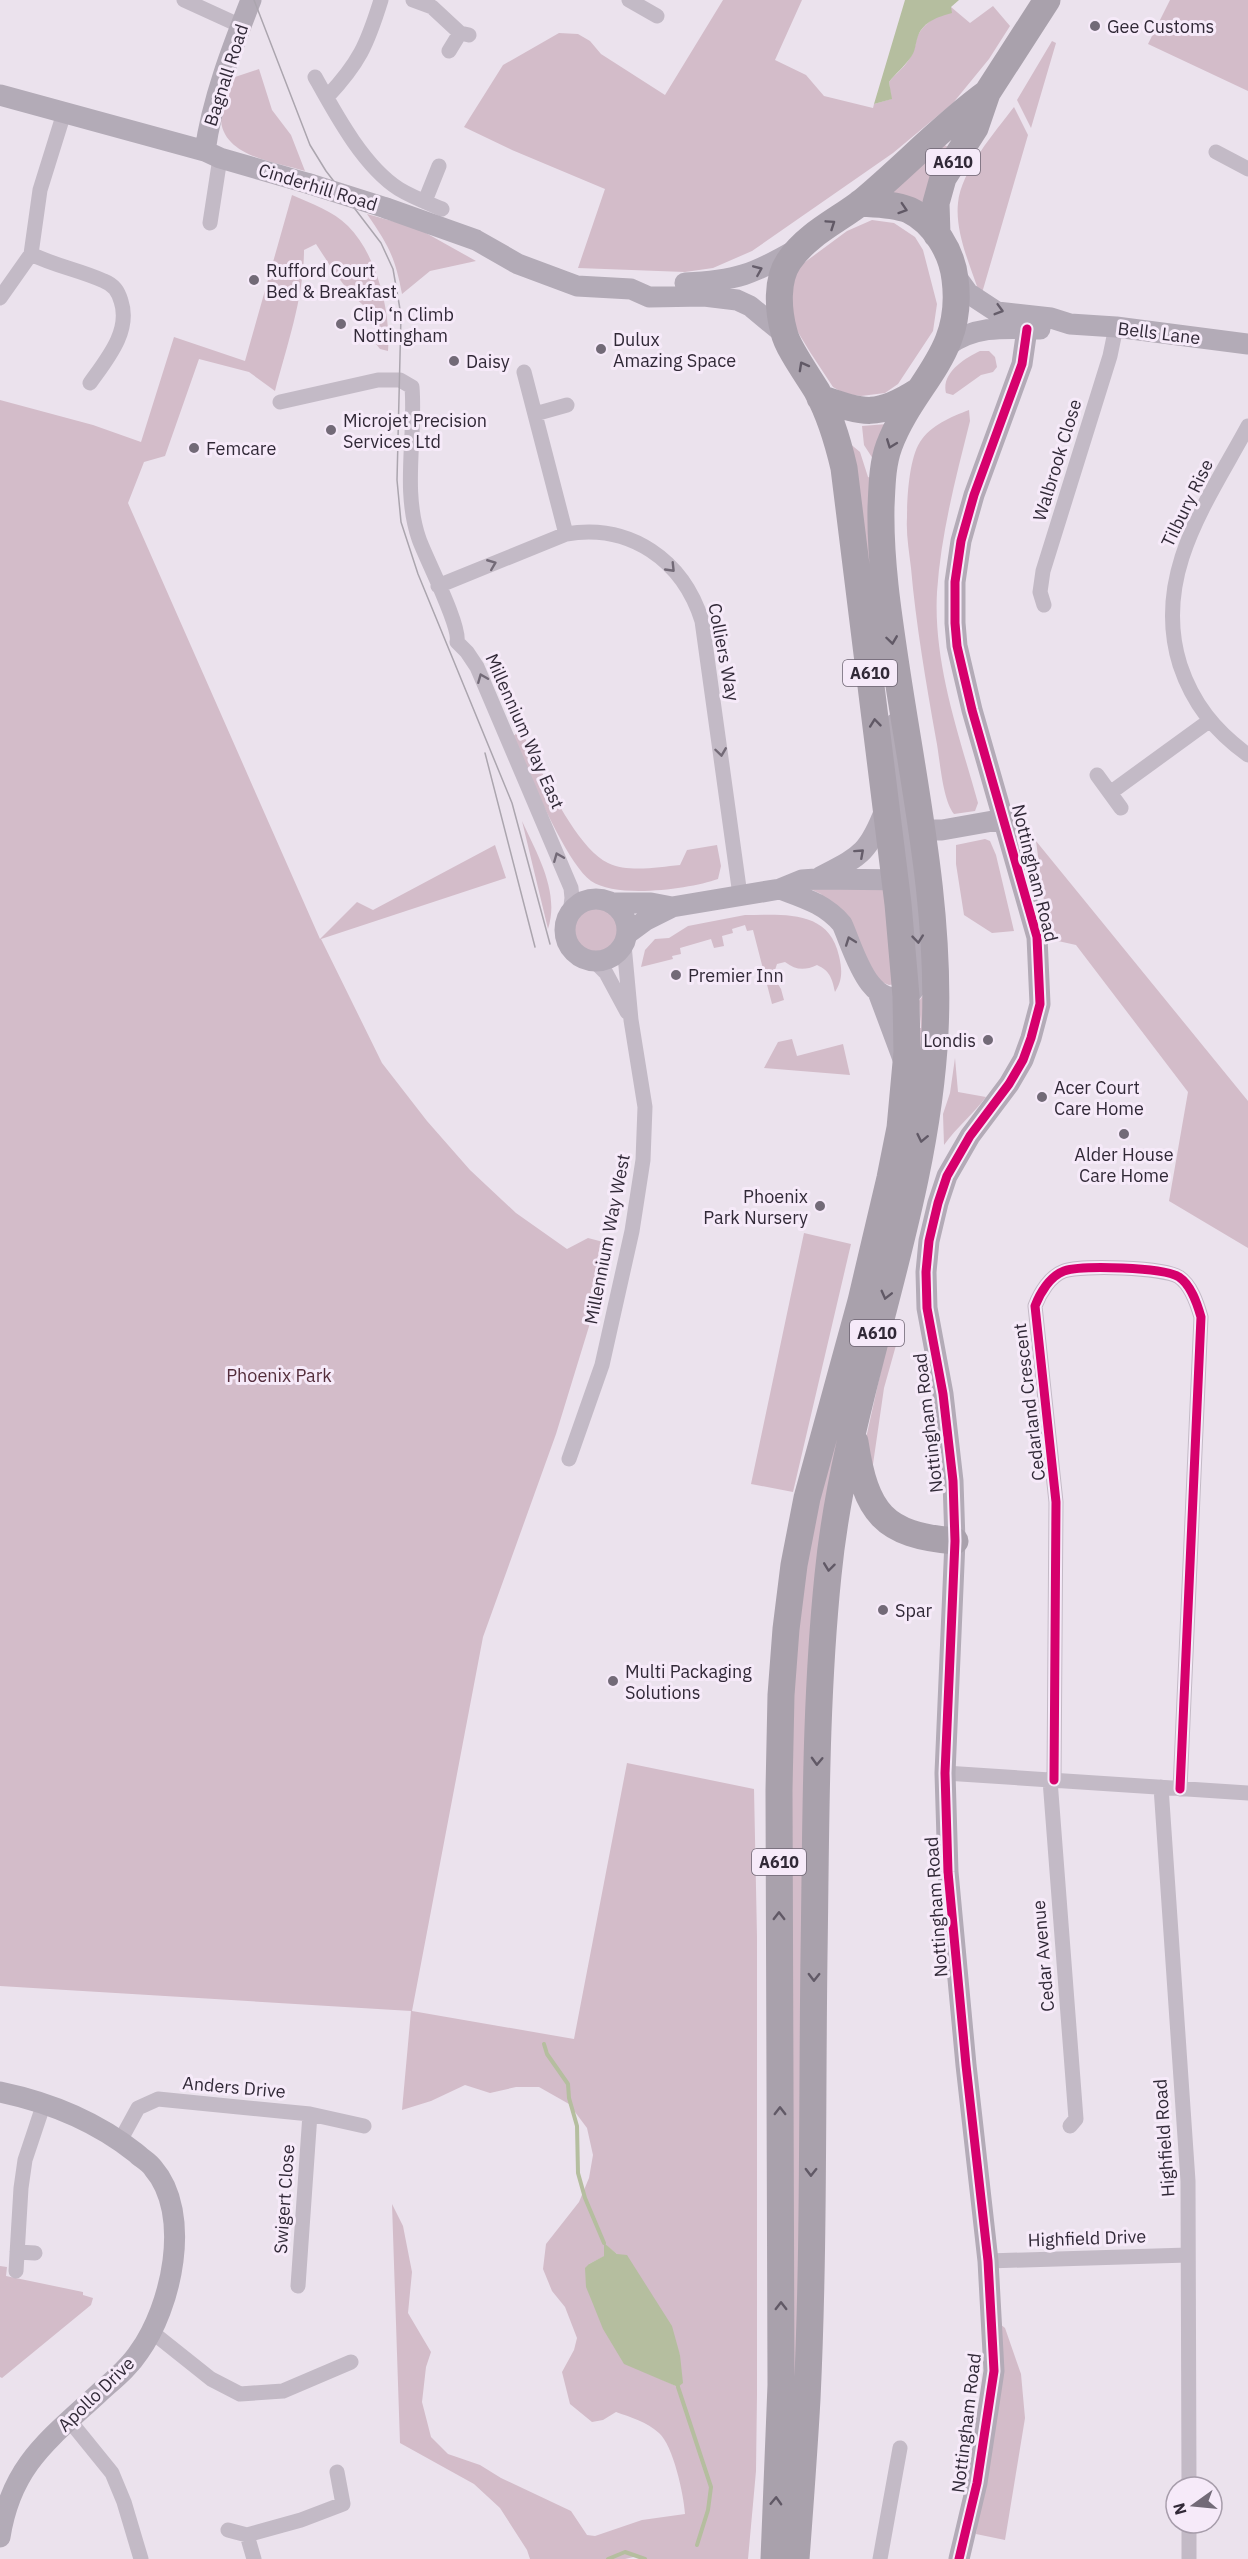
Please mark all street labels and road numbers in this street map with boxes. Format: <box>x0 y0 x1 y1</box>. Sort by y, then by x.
street label: Bagnall Road <box>199 21 253 129</box>
road number: A610 <box>926 149 980 175</box>
street label: Cinderhill Road <box>256 158 380 216</box>
street label: Bells Lane <box>1116 317 1202 349</box>
street label: Walbrook Close <box>1028 396 1086 524</box>
street label: Tilbury Rise <box>1156 455 1218 551</box>
street label: Colliers Way <box>703 601 745 703</box>
street label: Millennium Way East <box>480 650 570 812</box>
road number: A610 <box>843 660 897 686</box>
street label: Nottingham Road <box>1007 802 1063 944</box>
street label: Millennium Way West <box>579 1152 635 1326</box>
road number: A610 <box>850 1320 904 1346</box>
street label: Cedarland Crescent <box>1008 1322 1050 1482</box>
street label: Nottingham Road <box>908 1352 948 1494</box>
street label: Nottingham Road <box>920 1836 952 1978</box>
road number: A610 <box>752 1849 806 1875</box>
street label: Cedar Avenue <box>1027 1899 1059 2013</box>
street label: Anders Drive <box>181 2071 287 2103</box>
street label: Highfield Road <box>1148 2078 1180 2198</box>
street label: Swigert Close <box>269 2143 299 2255</box>
street label: Highfield Drive <box>1027 2224 1147 2252</box>
street label: Apollo Drive <box>53 2352 139 2436</box>
street label: Nottingham Road <box>946 2352 986 2494</box>

